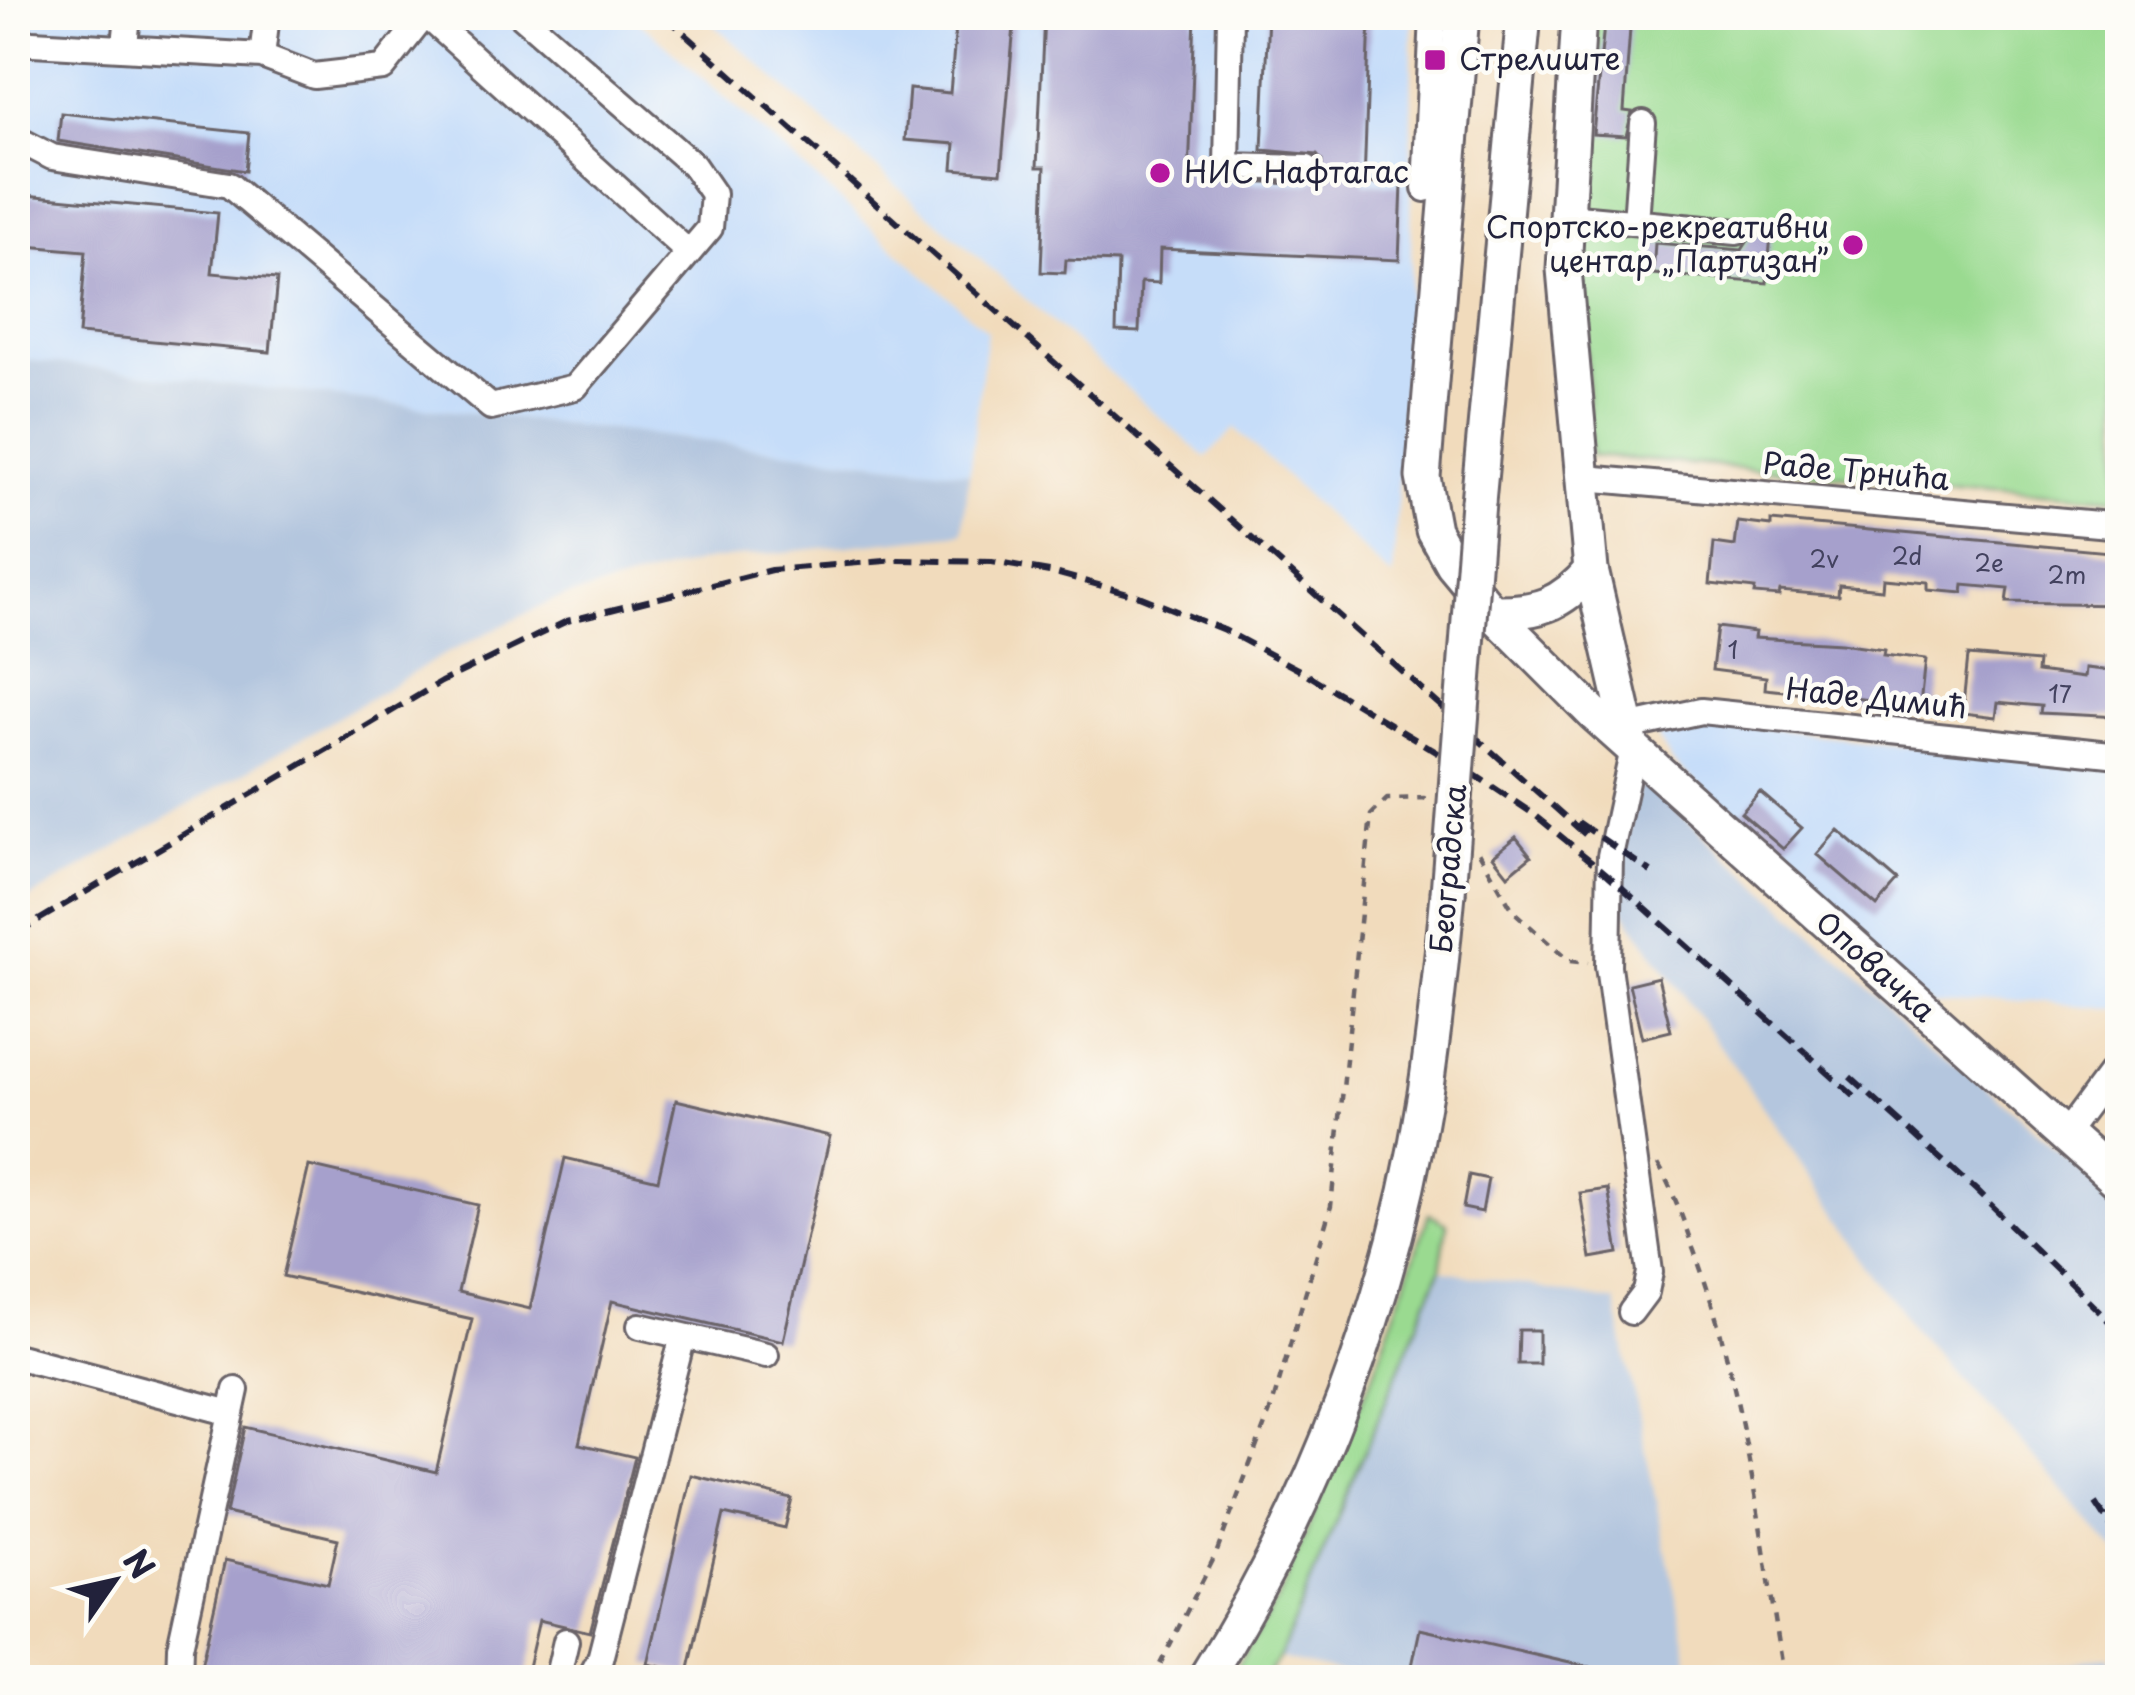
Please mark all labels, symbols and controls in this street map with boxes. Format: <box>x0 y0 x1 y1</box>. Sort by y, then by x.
place label: Стрелиште <box>1459 35 1620 80</box>
marker: Стрелиште <box>1422 47 1448 73</box>
place label: НИС Нафтагас <box>1184 148 1409 193</box>
marker: НИС Нафтагас <box>1147 160 1173 186</box>
place label: Спортско-рекреативни центар „Партизан” <box>1486 203 1829 282</box>
marker: Спортско-рекреативни центар „Партизан” <box>1840 232 1866 258</box>
street label: Раде Трнића <box>1761 439 1951 500</box>
house number: 2d <box>1892 537 1922 573</box>
house number: 2v <box>1809 540 1839 576</box>
house number: 2e <box>1974 544 2004 580</box>
house number: 2m <box>2048 556 2086 592</box>
house number: 1 <box>1728 631 1738 667</box>
street label: Наде Димић <box>1784 665 1969 728</box>
house number: 17 <box>2048 675 2072 711</box>
street label: Београдска <box>1417 782 1476 955</box>
street label: Оповачка <box>1807 899 1947 1031</box>
north arrow <box>54 1521 174 1641</box>
text: N <box>112 1538 169 1588</box>

